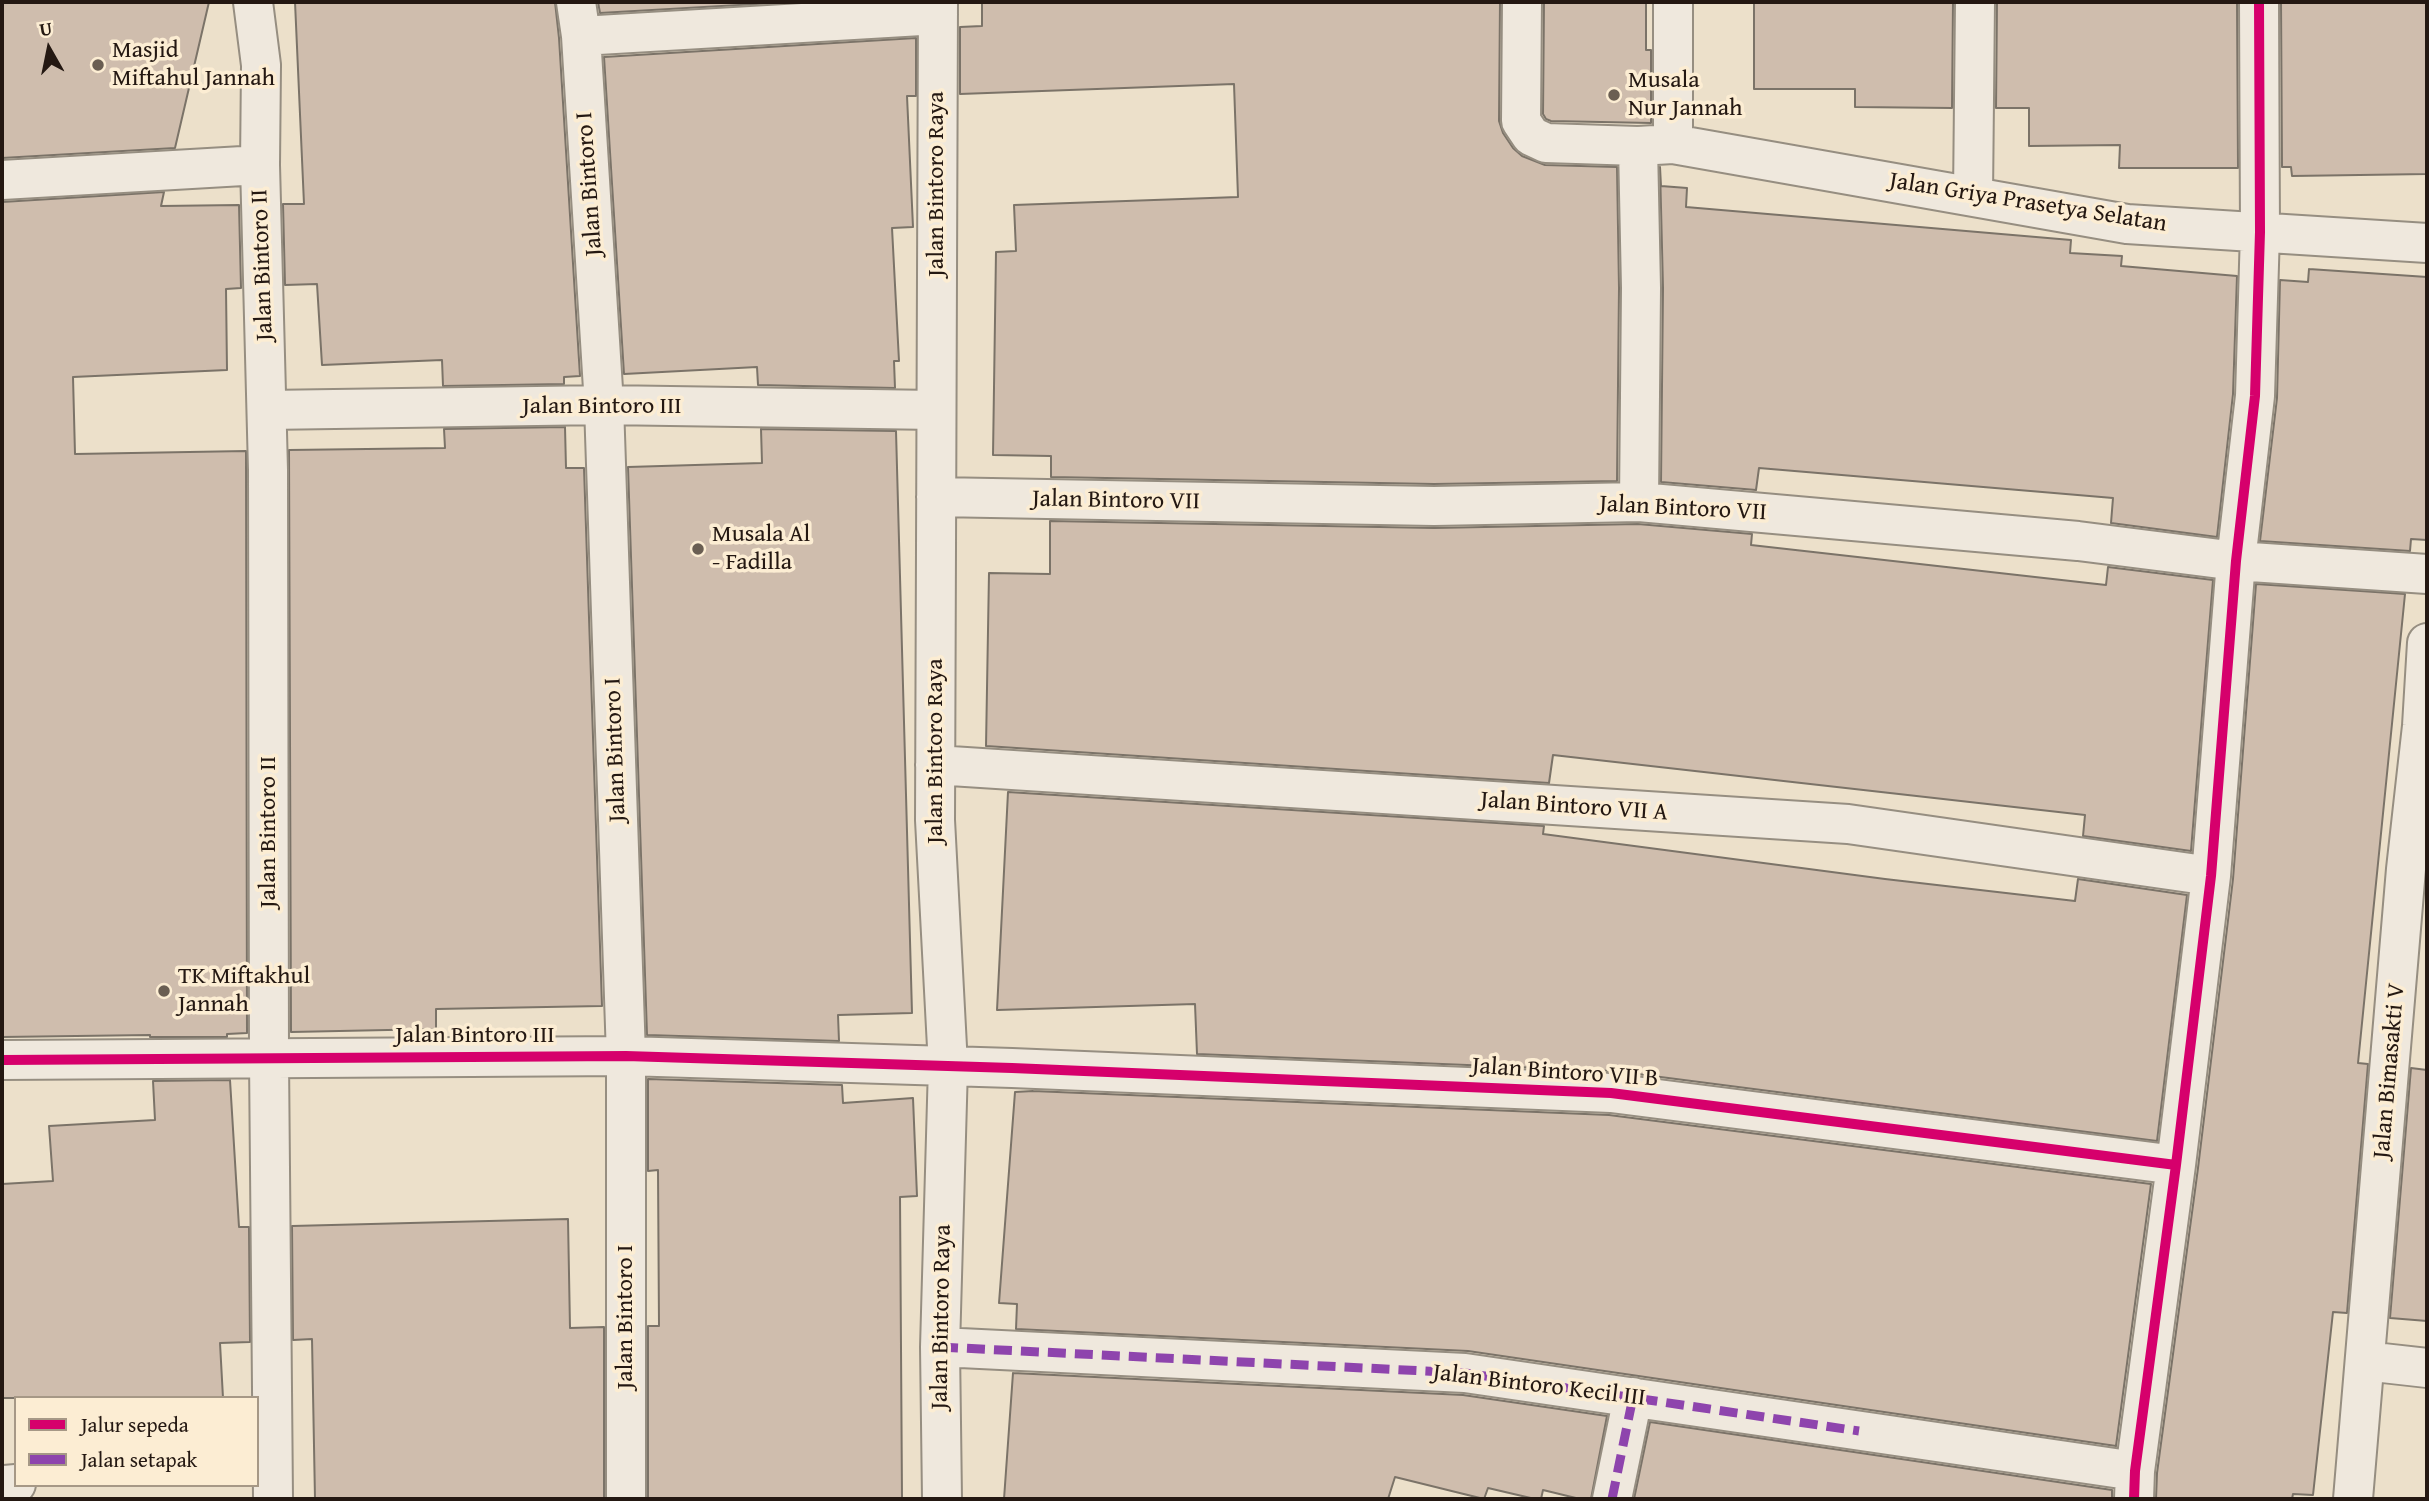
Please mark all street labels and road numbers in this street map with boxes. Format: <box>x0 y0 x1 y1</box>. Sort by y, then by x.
street label: Jalan Bintoro Raya <box>923 91 951 277</box>
street label: Jalan Bintoro I <box>571 111 609 257</box>
street label: Jalan Griya Prasetya Selatan <box>1887 167 2169 239</box>
street label: Jalan Bintoro II <box>246 188 280 342</box>
street label: Jalan Bintoro III <box>522 393 682 421</box>
street label: Jalan Bintoro VII <box>1032 485 1200 517</box>
street label: Jalan Bintoro VII <box>1598 490 1768 528</box>
street label: Jalan Bintoro Raya <box>922 658 950 844</box>
street label: Jalan Bintoro I <box>599 677 633 823</box>
street label: Jalan Bintoro II <box>255 756 283 908</box>
street label: Jalan Bintoro VII A <box>1479 786 1669 828</box>
street label: Jalan Bimasakti V <box>2368 982 2412 1160</box>
street label: Jalan Bintoro III <box>395 1022 555 1050</box>
street label: Jalan Bintoro VII B <box>1471 1052 1659 1094</box>
street label: Jalan Bintoro Raya <box>926 1224 958 1410</box>
street label: Jalan Bintoro I <box>612 1245 640 1389</box>
street label: Jalan Bintoro Kecil III <box>1431 1359 1647 1413</box>

